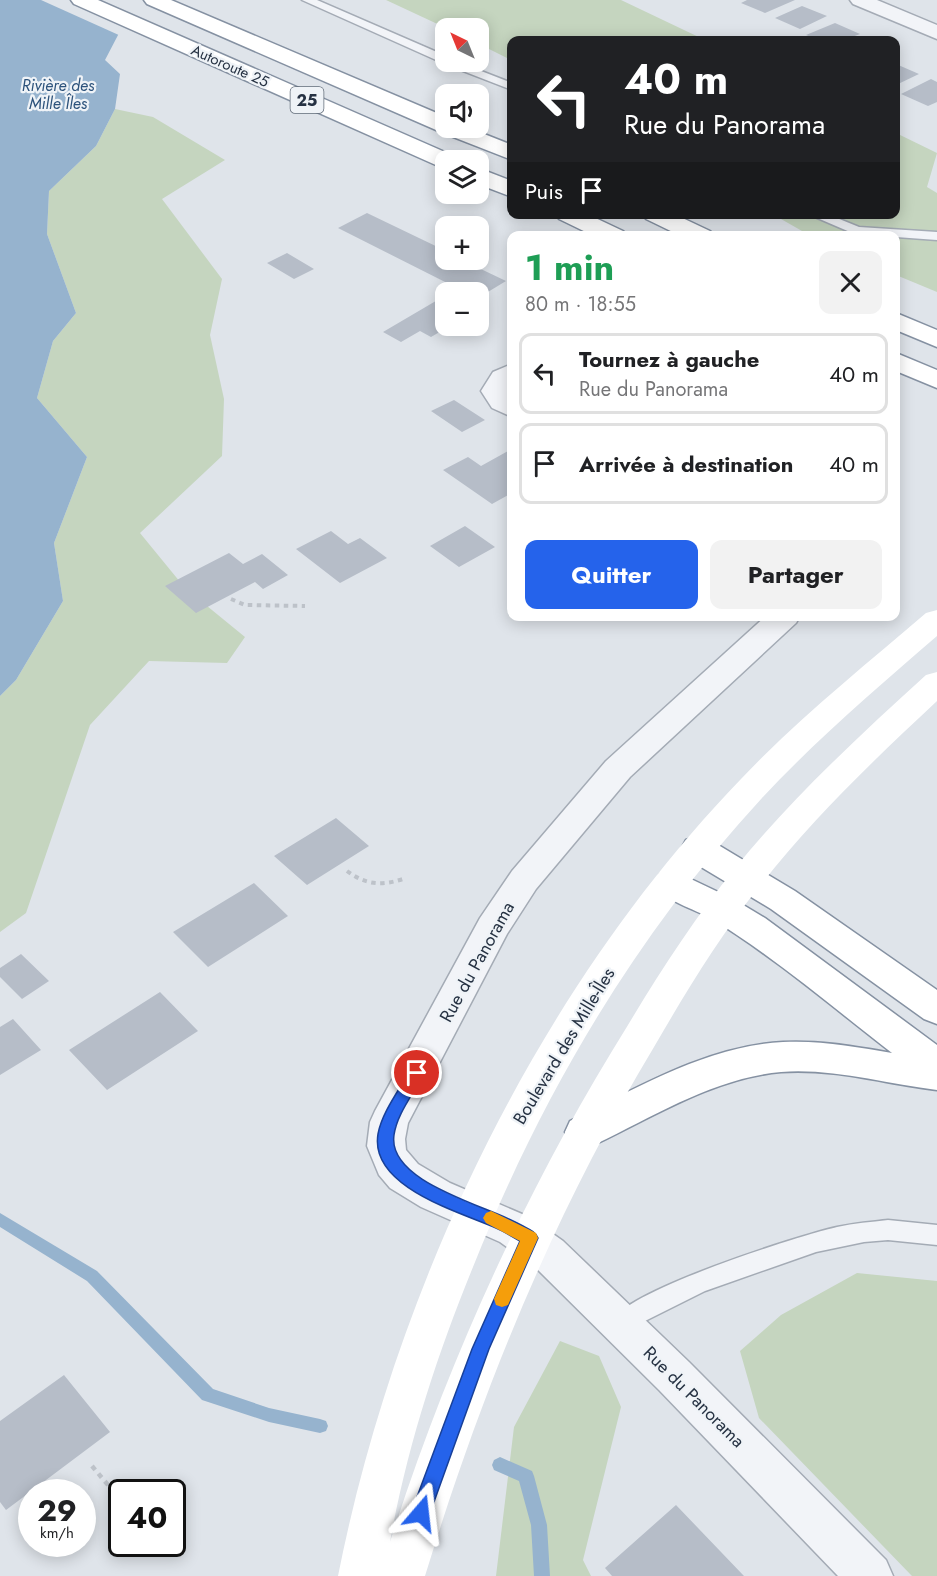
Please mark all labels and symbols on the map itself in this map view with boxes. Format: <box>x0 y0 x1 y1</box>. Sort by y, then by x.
north arrow <box>435 18 489 72</box>
street label: Autoroute 25 <box>188 39 272 93</box>
water label: Rivière des Mille Îles <box>22 74 95 115</box>
road number: 25 <box>290 87 324 113</box>
street label: Rue du Panorama <box>433 897 521 1027</box>
street label: Boulevard des Mille-Îles <box>507 963 621 1129</box>
pin <box>391 1047 442 1098</box>
street label: Rue du Panorama <box>637 1340 751 1454</box>
speed limit sign: 40 <box>108 1479 186 1557</box>
position arrow <box>389 1481 453 1545</box>

